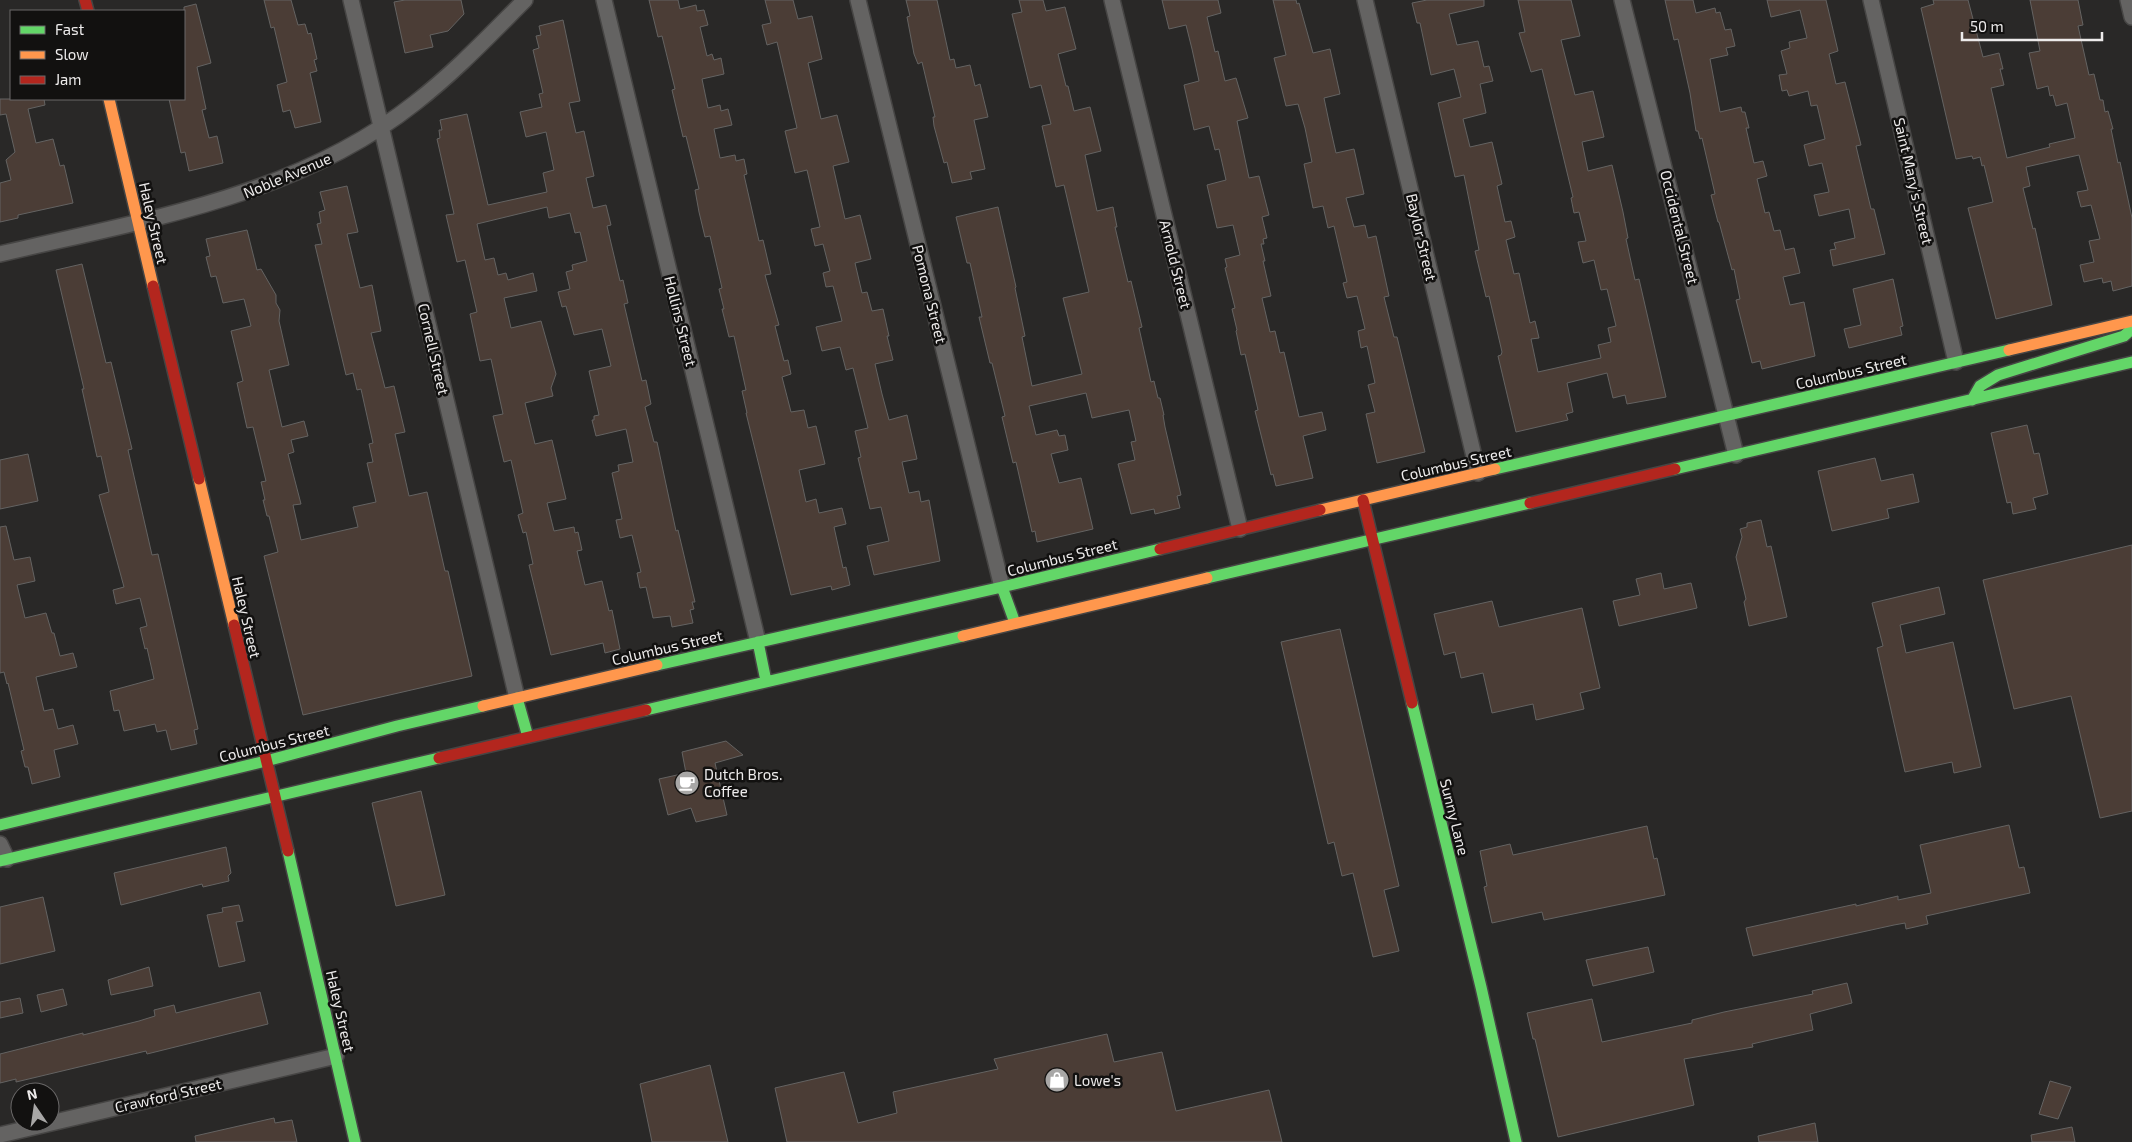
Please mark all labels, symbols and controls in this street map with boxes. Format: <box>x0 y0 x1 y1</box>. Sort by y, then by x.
legend <box>10 10 185 100</box>
scale bar <box>1962 10 2102 42</box>
text: 50 m <box>1970 17 2004 35</box>
text: Fast <box>55 20 85 38</box>
text: Slow <box>55 45 89 63</box>
text: Jam <box>55 70 81 88</box>
street label: Saint Mary's Street <box>1891 116 1937 246</box>
street label: Noble Avenue <box>240 148 334 202</box>
street label: Occidental Street <box>1657 168 1703 286</box>
street label: Haley Street <box>136 180 172 266</box>
street label: Baylor Street <box>1403 192 1441 283</box>
street label: Arnold Street <box>1156 218 1196 310</box>
street label: Pomona Street <box>909 243 951 345</box>
street label: Hollins Street <box>661 274 701 368</box>
street label: Cornell Street <box>415 301 453 397</box>
street label: Columbus Street <box>1794 349 1908 392</box>
street label: Columbus Street <box>1399 441 1513 484</box>
street label: Columbus Street <box>1005 535 1119 579</box>
street label: Haley Street <box>229 574 265 660</box>
street label: Columbus Street <box>610 625 724 668</box>
street label: Columbus Street <box>217 721 331 765</box>
place label: Dutch Bros. Coffee <box>704 765 782 800</box>
cafe icon: Dutch Bros. Coffee <box>674 770 700 796</box>
street label: Sunny Lane <box>1437 777 1473 857</box>
street label: Haley Street <box>323 968 359 1054</box>
shop icon: Lowe's <box>1044 1067 1070 1093</box>
place label: Lowe's <box>1074 1071 1121 1089</box>
street label: Crawford Street <box>113 1074 223 1116</box>
north arrow <box>10 1082 60 1132</box>
text: N <box>25 1084 39 1103</box>

